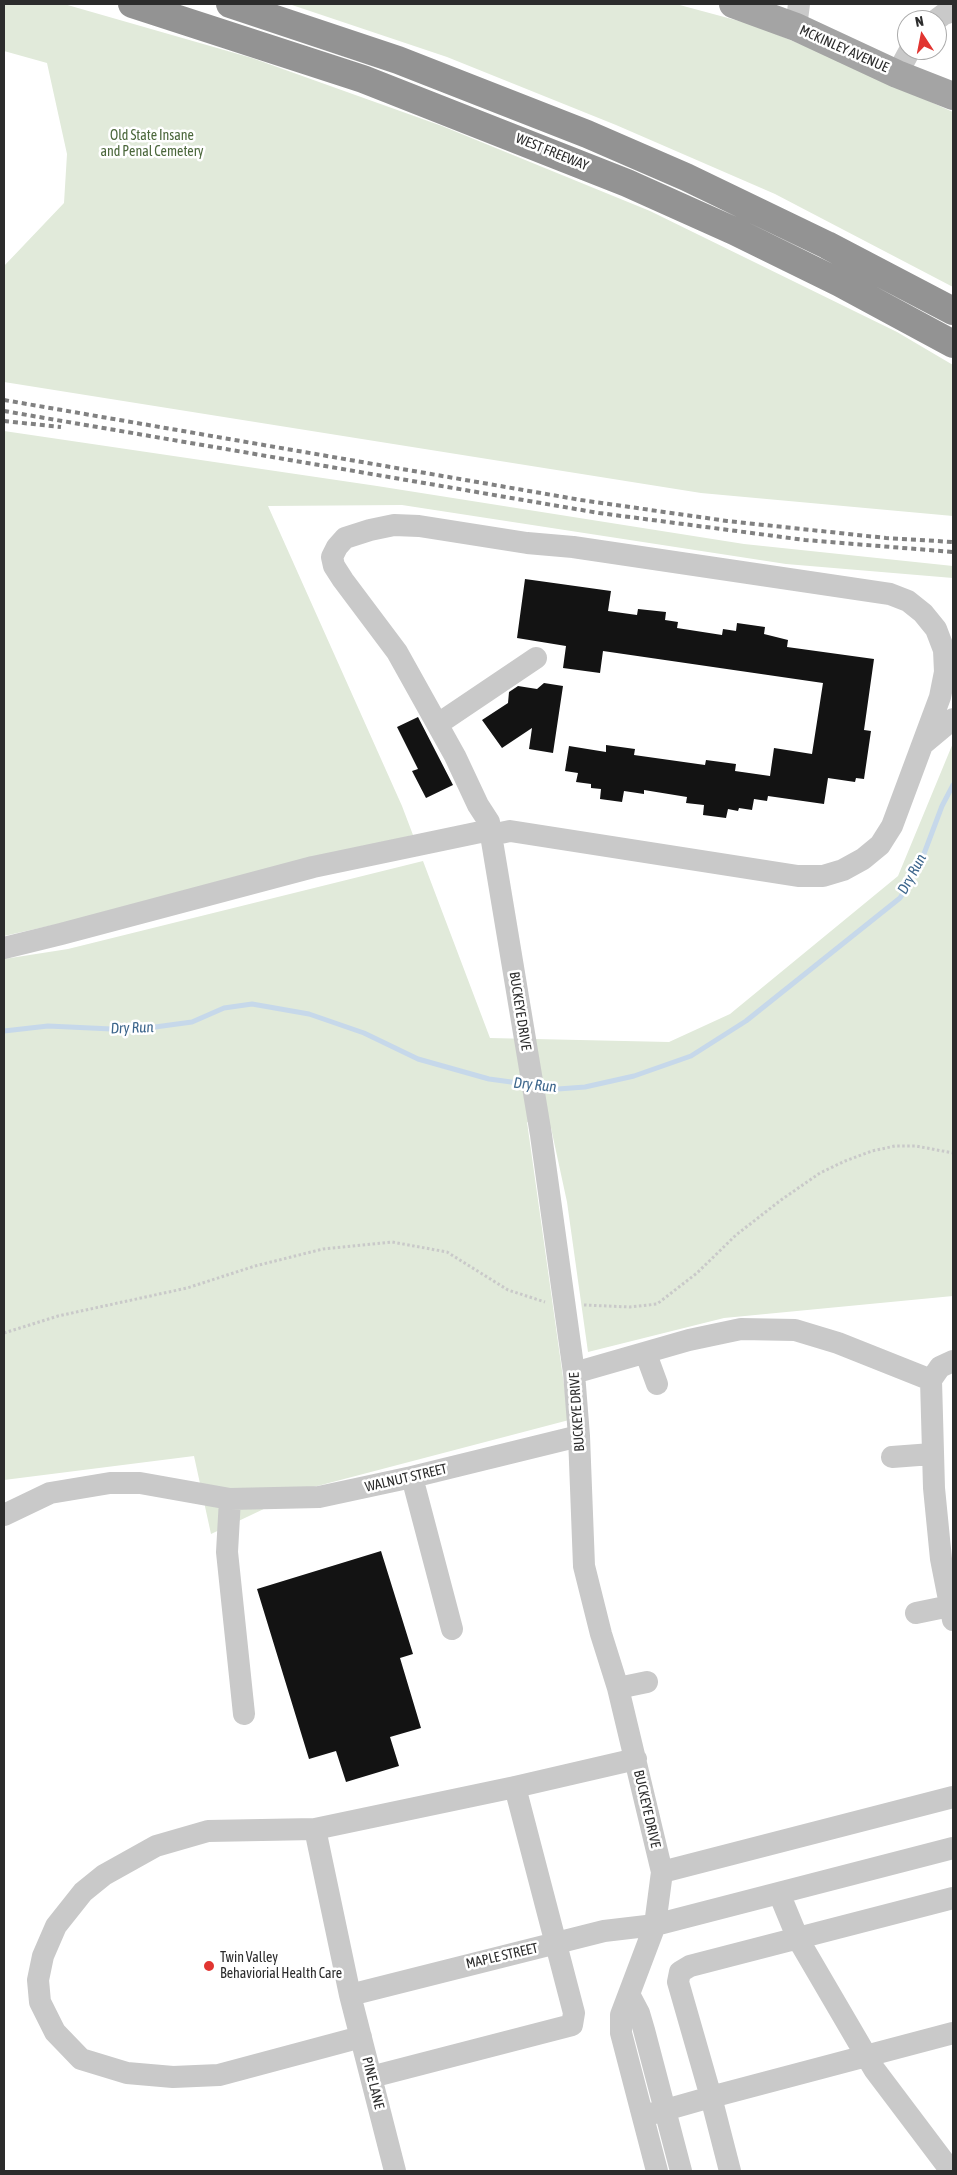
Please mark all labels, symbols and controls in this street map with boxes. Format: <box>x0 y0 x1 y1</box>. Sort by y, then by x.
north arrow <box>897 10 947 60</box>
text: N <box>914 13 925 30</box>
street label: MCKINLEY AVENUE <box>797 22 891 76</box>
park label: Old State Insane and Penal Cemetery <box>100 128 204 160</box>
street label: WEST FREEWAY <box>513 130 591 174</box>
water label: Dry Run <box>894 851 930 897</box>
street label: BUCKEYE DRIVE <box>505 970 535 1052</box>
water label: Dry Run <box>110 1018 154 1038</box>
water label: Dry Run <box>513 1074 557 1096</box>
street label: BUCKEYE DRIVE <box>566 1372 588 1452</box>
street label: WALNUT STREET <box>363 1460 449 1496</box>
street label: BUCKEYE DRIVE <box>630 1768 664 1850</box>
street label: MAPLE STREET <box>464 1940 540 1972</box>
place label: Twin Valley Behaviorial Health Care <box>220 1950 342 1982</box>
marker: Twin Valley Behaviorial Health Care <box>202 1959 216 1973</box>
street label: PINE LANE <box>358 2055 388 2111</box>

